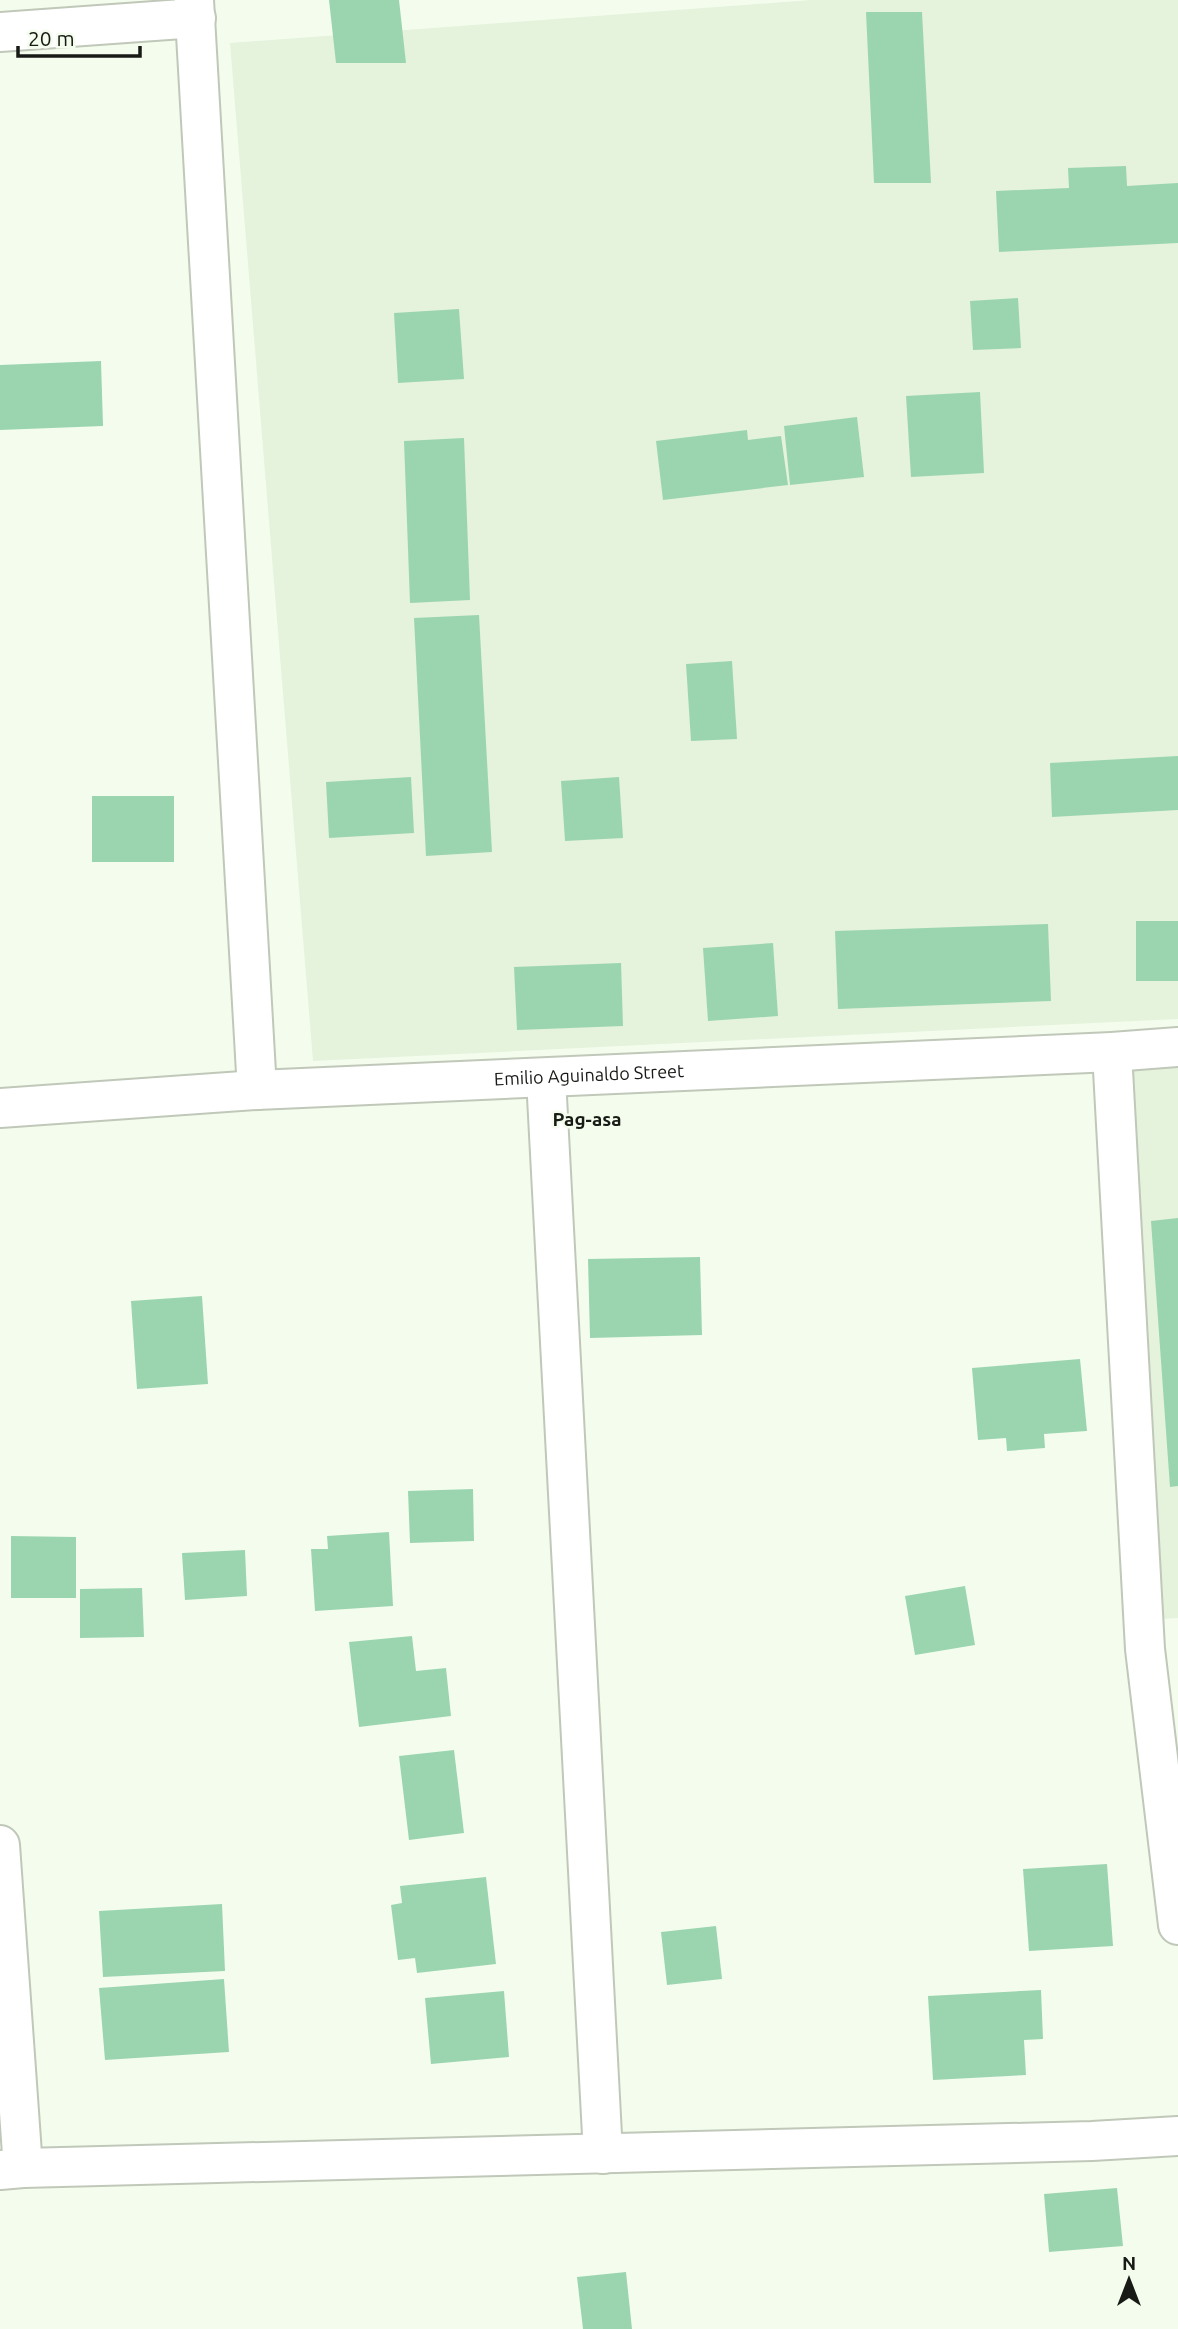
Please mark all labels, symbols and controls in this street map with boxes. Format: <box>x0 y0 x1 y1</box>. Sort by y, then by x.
scale bar <box>18 14 140 58</box>
text: 20 m <box>28 26 75 50</box>
street label: Emilio Aguinaldo Street <box>494 1060 684 1088</box>
district label: Pag-asa <box>552 1108 622 1130</box>
north arrow <box>1094 2245 1164 2315</box>
text: N <box>1122 2252 1136 2274</box>

